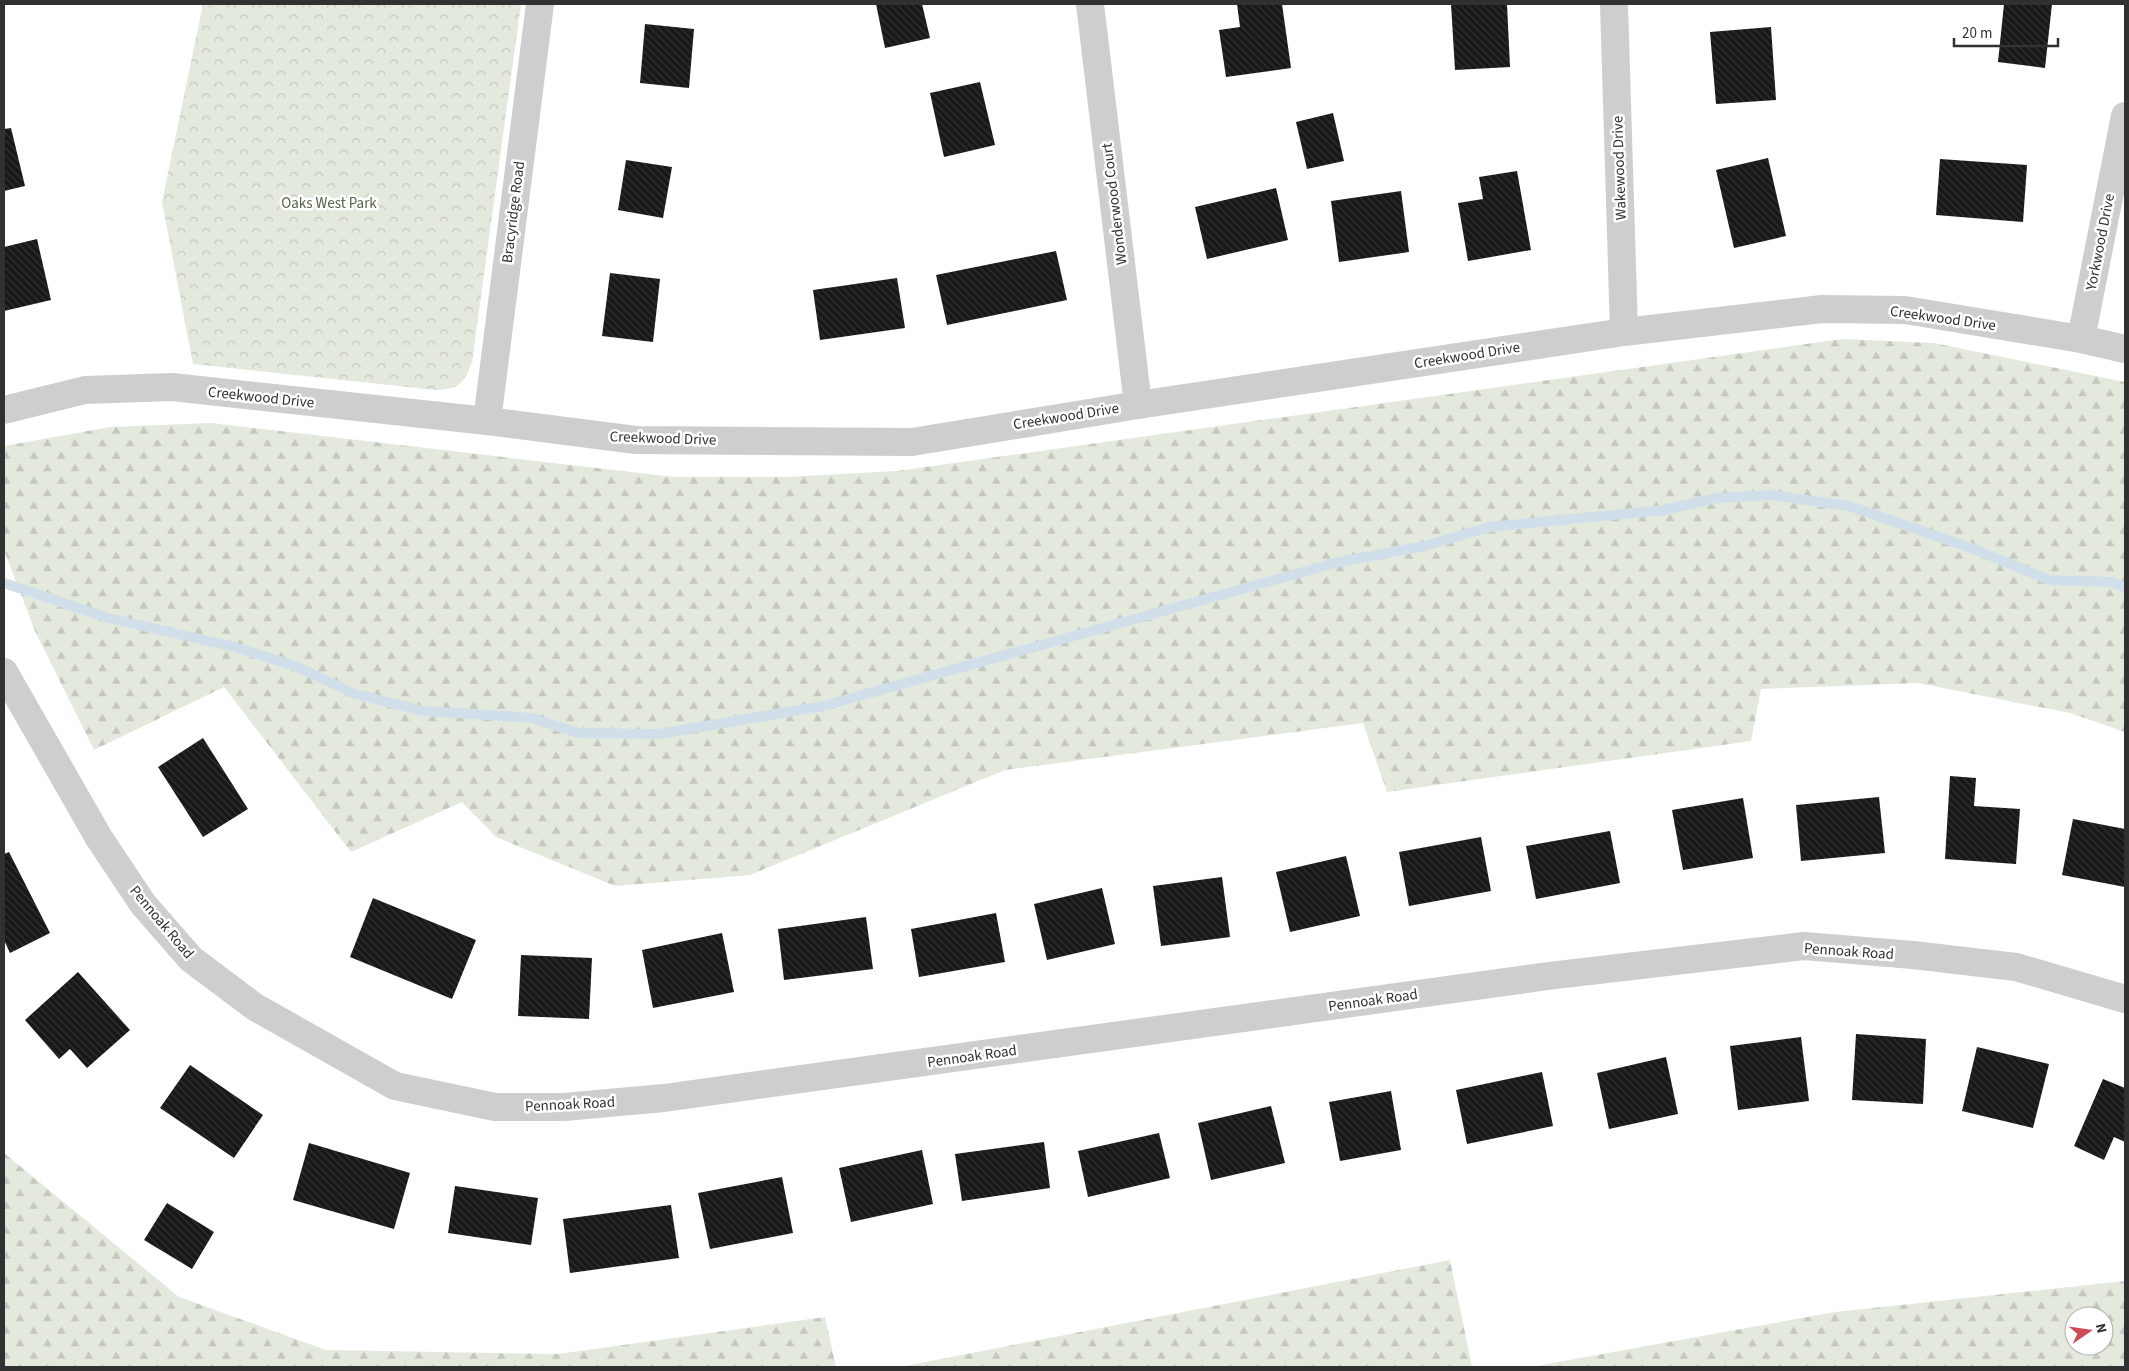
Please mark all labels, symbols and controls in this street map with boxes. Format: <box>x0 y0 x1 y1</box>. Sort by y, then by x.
scale bar <box>1954 15 2058 47</box>
text: 20 m <box>1962 23 1992 44</box>
street label: Wakewood Drive <box>1607 115 1632 221</box>
street label: Wonderwood Court <box>1097 142 1132 266</box>
street label: Bracyridge Road <box>497 160 530 264</box>
street label: Yorkwood Drive <box>2081 192 2120 293</box>
park label: Oaks West Park <box>281 193 377 214</box>
street label: Creekwood Drive <box>1889 301 1997 336</box>
street label: Creekwood Drive <box>1413 337 1521 374</box>
street label: Creekwood Drive <box>207 381 315 414</box>
street label: Creekwood Drive <box>1012 398 1120 435</box>
street label: Creekwood Drive <box>609 426 717 451</box>
street label: Pennoak Road <box>125 881 199 964</box>
street label: Pennoak Road <box>1803 938 1895 965</box>
street label: Pennoak Road <box>1327 984 1419 1017</box>
street label: Pennoak Road <box>926 1040 1018 1073</box>
street label: Pennoak Road <box>524 1092 616 1117</box>
north arrow <box>2064 1306 2114 1356</box>
text: N <box>2090 1322 2111 1335</box>

